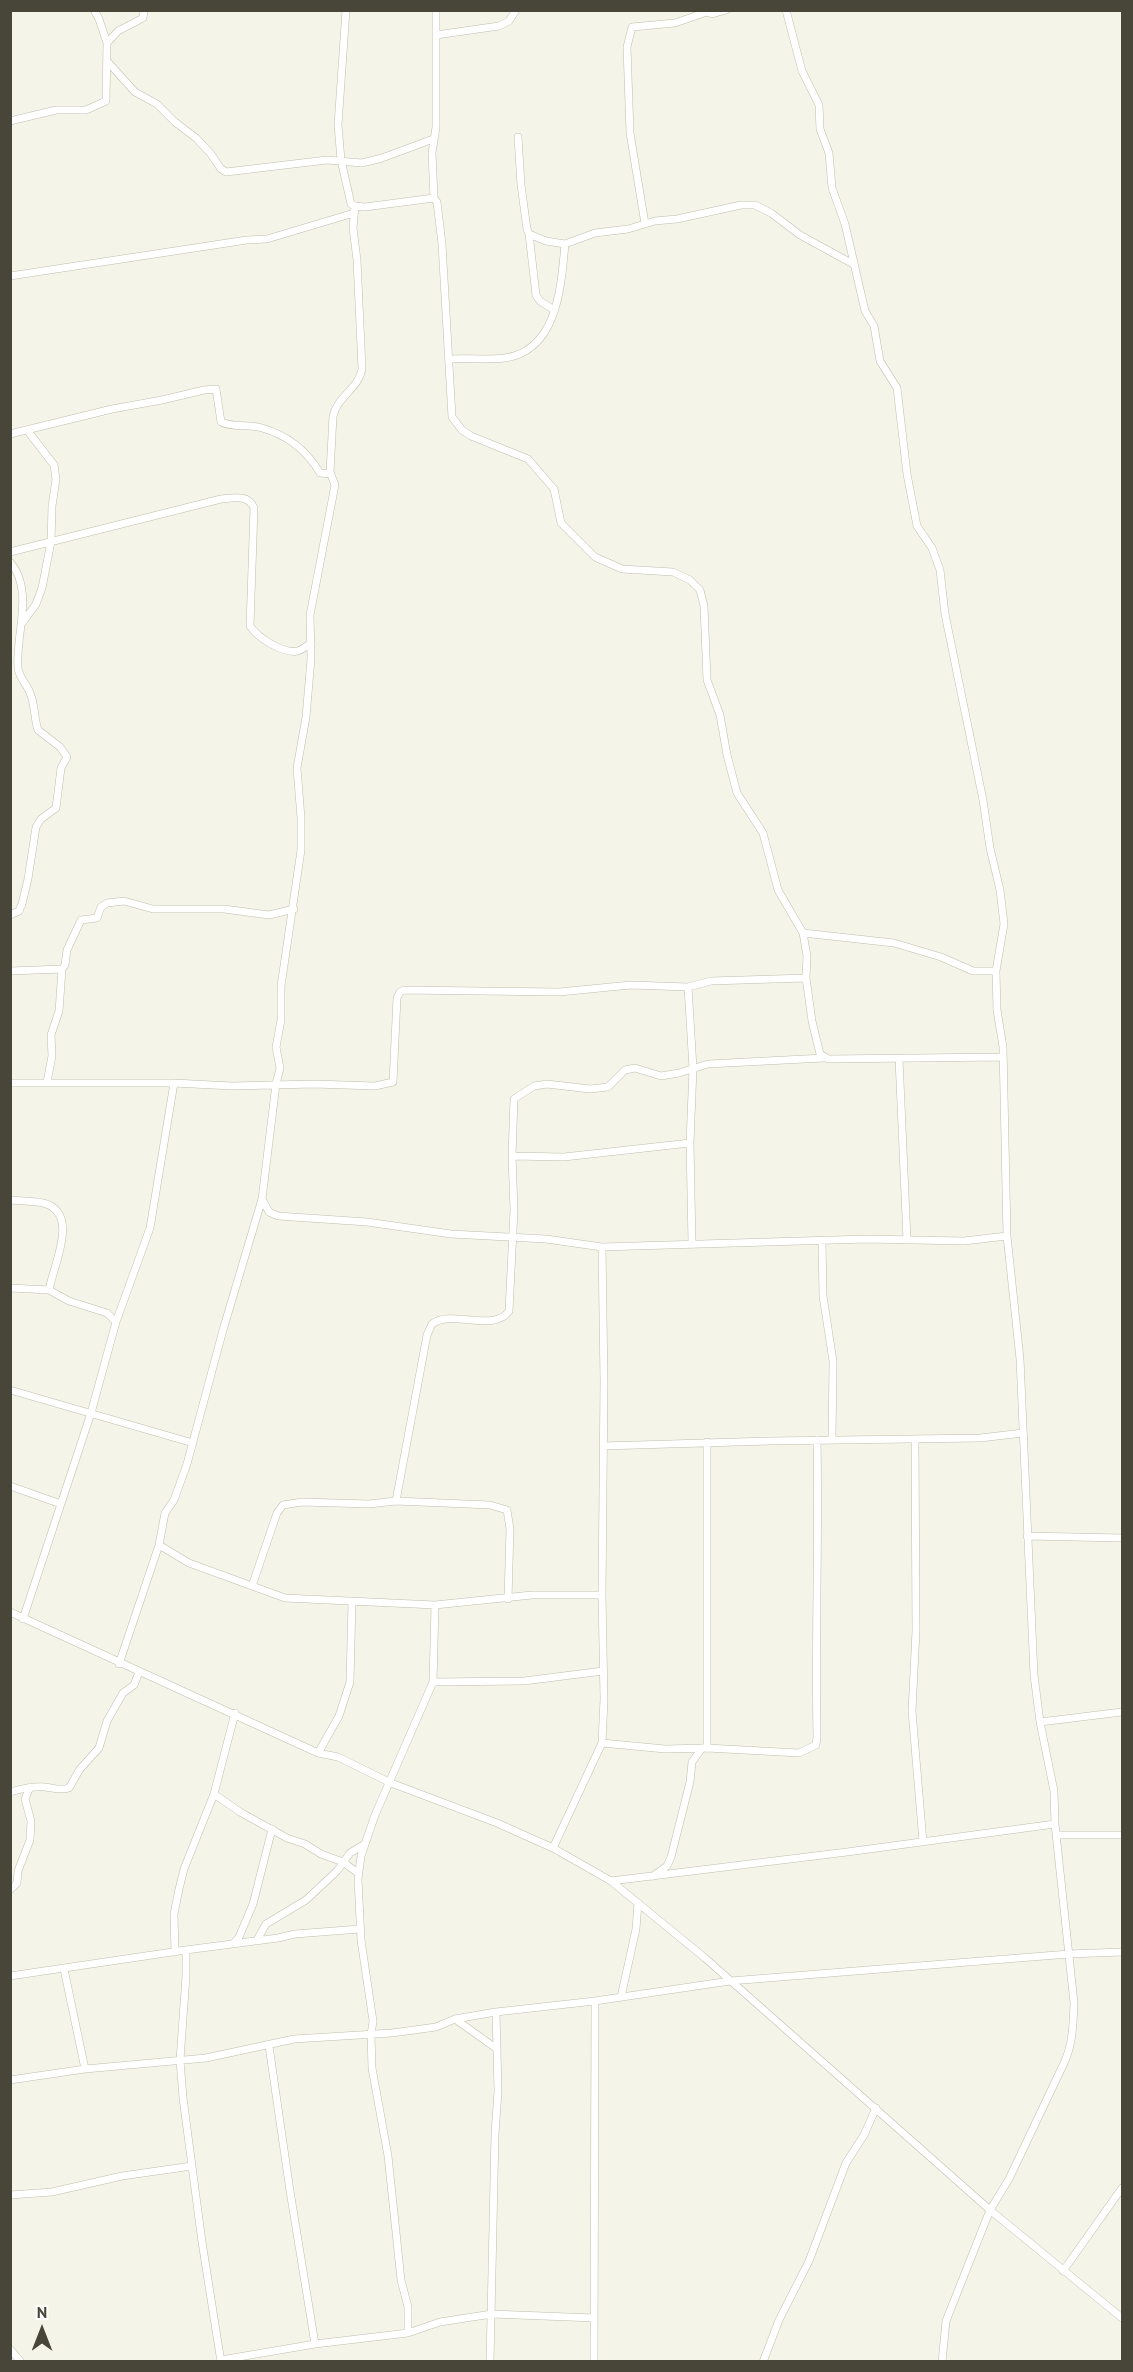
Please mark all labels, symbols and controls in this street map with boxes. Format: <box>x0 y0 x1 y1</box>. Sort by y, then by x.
north arrow <box>12 2300 72 2360</box>
text: N <box>37 2302 47 2322</box>

